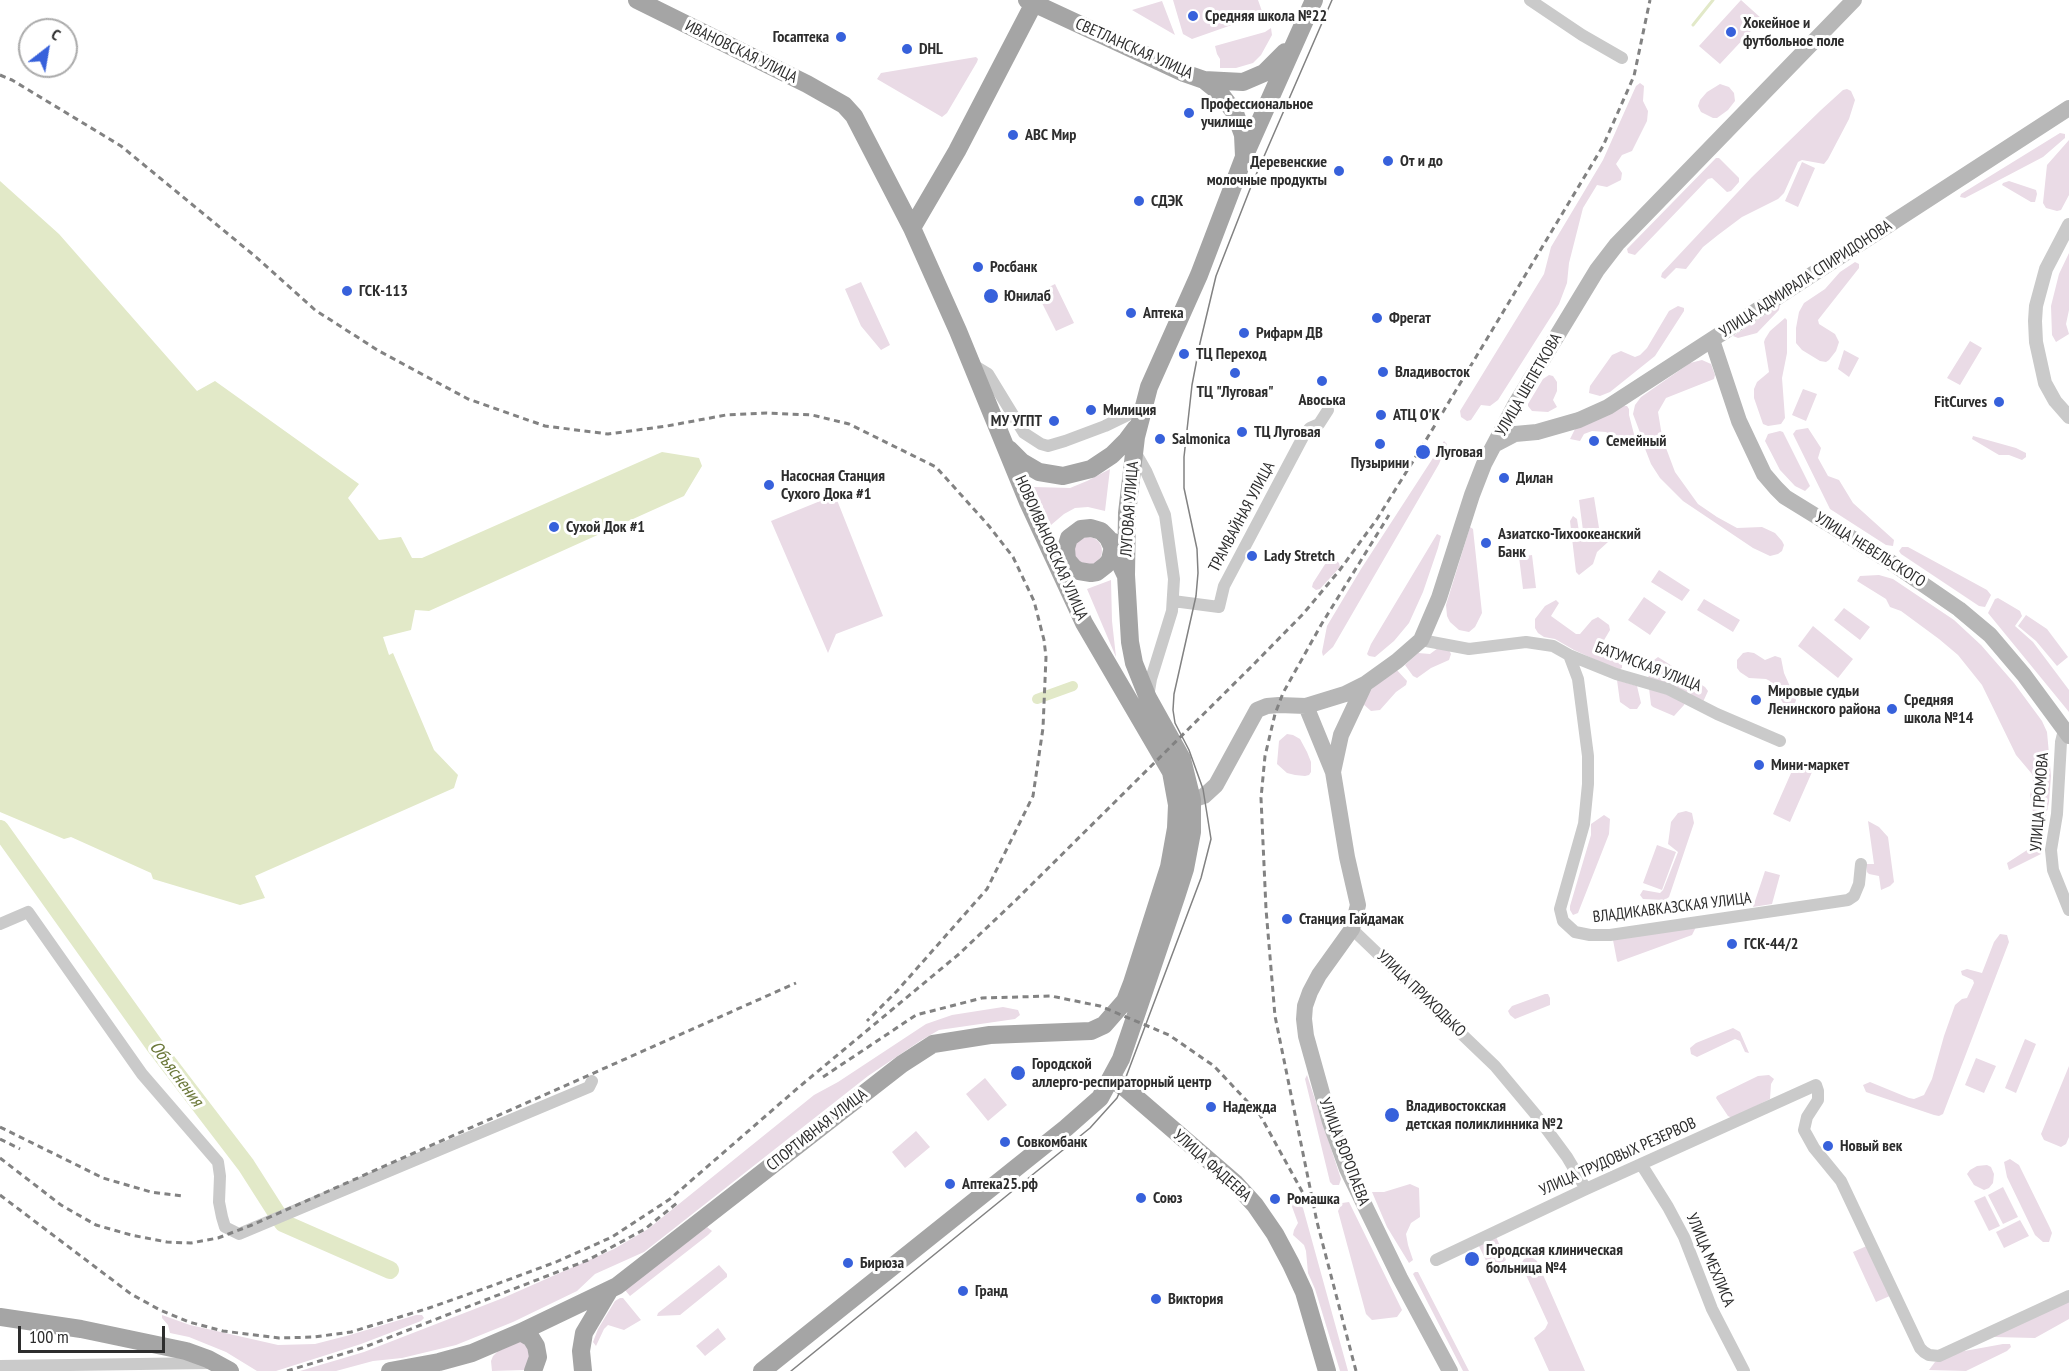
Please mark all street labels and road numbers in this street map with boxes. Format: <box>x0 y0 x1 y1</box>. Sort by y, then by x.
street label: СВЕТЛАНСКАЯ УЛИЦА <box>1072 14 1196 84</box>
street label: ИВАНОВСКАЯ УЛИЦА <box>682 17 800 87</box>
street label: УЛИЦА АДМИРАЛА СПИРИДОНОВА <box>1716 216 1896 342</box>
street label: УЛИЦА ШЕПЕТКОВА <box>1492 330 1566 440</box>
street label: ТРАМВАЙНАЯ УЛИЦА <box>1205 459 1279 575</box>
street label: ЛУГОВАЯ УЛИЦА <box>1117 461 1143 557</box>
street label: НОВОИВАНОВСКАЯ УЛИЦА <box>1010 473 1092 623</box>
street label: УЛИЦА НЕВЕЛЬСКОГО <box>1811 508 1929 592</box>
street label: БАТУМСКАЯ УЛИЦА <box>1592 638 1704 696</box>
street label: УЛИЦА ГРОМОВА <box>2027 752 2053 852</box>
street label: ВЛАДИКАВКАЗСКАЯ УЛИЦА <box>1592 889 1752 927</box>
street label: УЛИЦА ПРИХОДЬКО <box>1373 947 1469 1041</box>
street label: СПОРТИВНАЯ УЛИЦА <box>763 1085 871 1175</box>
street label: УЛИЦА ВОРОПАЕВА <box>1315 1096 1373 1208</box>
street label: УЛИЦА ТРУДОВЫХ РЕЗЕРВОВ <box>1537 1114 1699 1200</box>
street label: УЛИЦА ФАДЕЕВА <box>1169 1126 1255 1206</box>
street label: УЛИЦА МЕХЛИСА <box>1682 1210 1738 1310</box>

